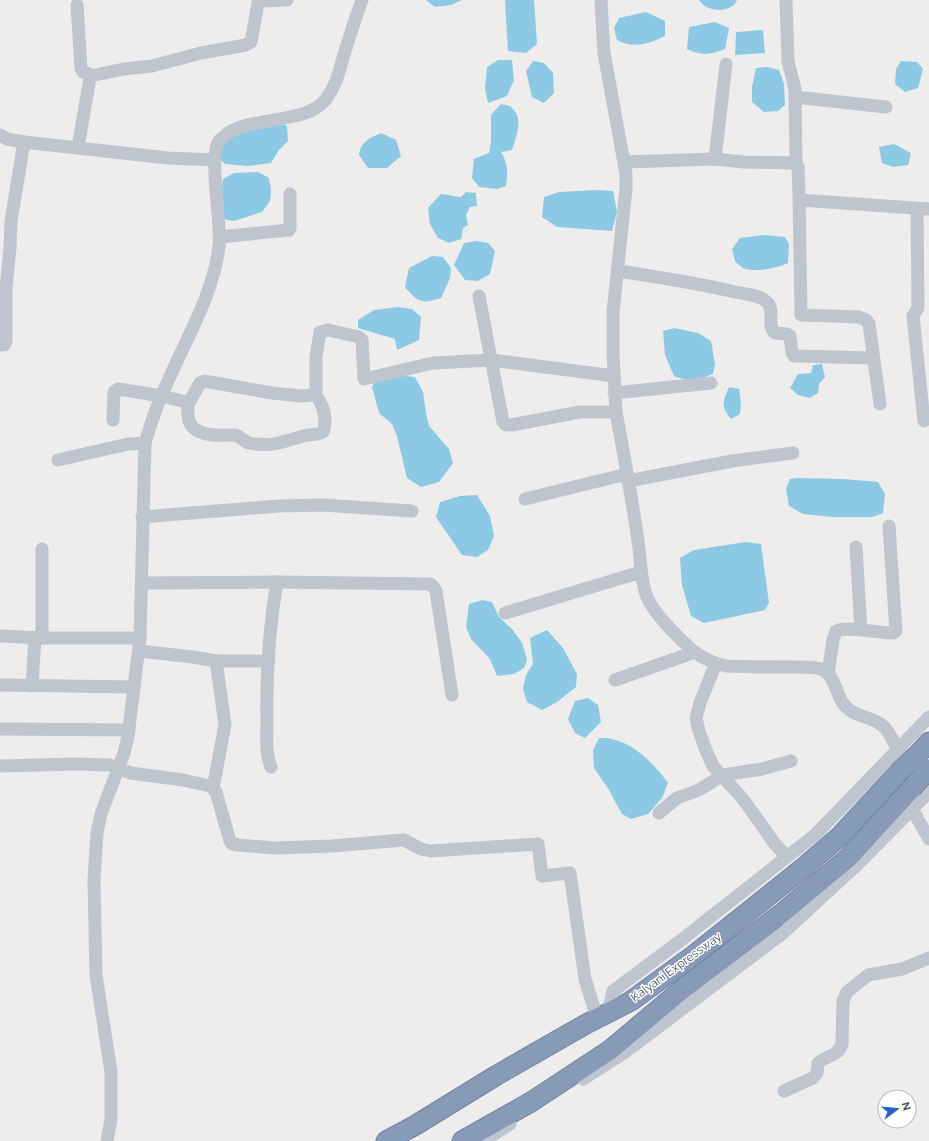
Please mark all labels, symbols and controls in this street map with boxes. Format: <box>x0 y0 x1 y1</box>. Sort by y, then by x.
street label: Kalyani Expressway <box>628 929 724 1005</box>
north arrow <box>877 1089 917 1129</box>
text: N <box>899 1101 914 1112</box>

